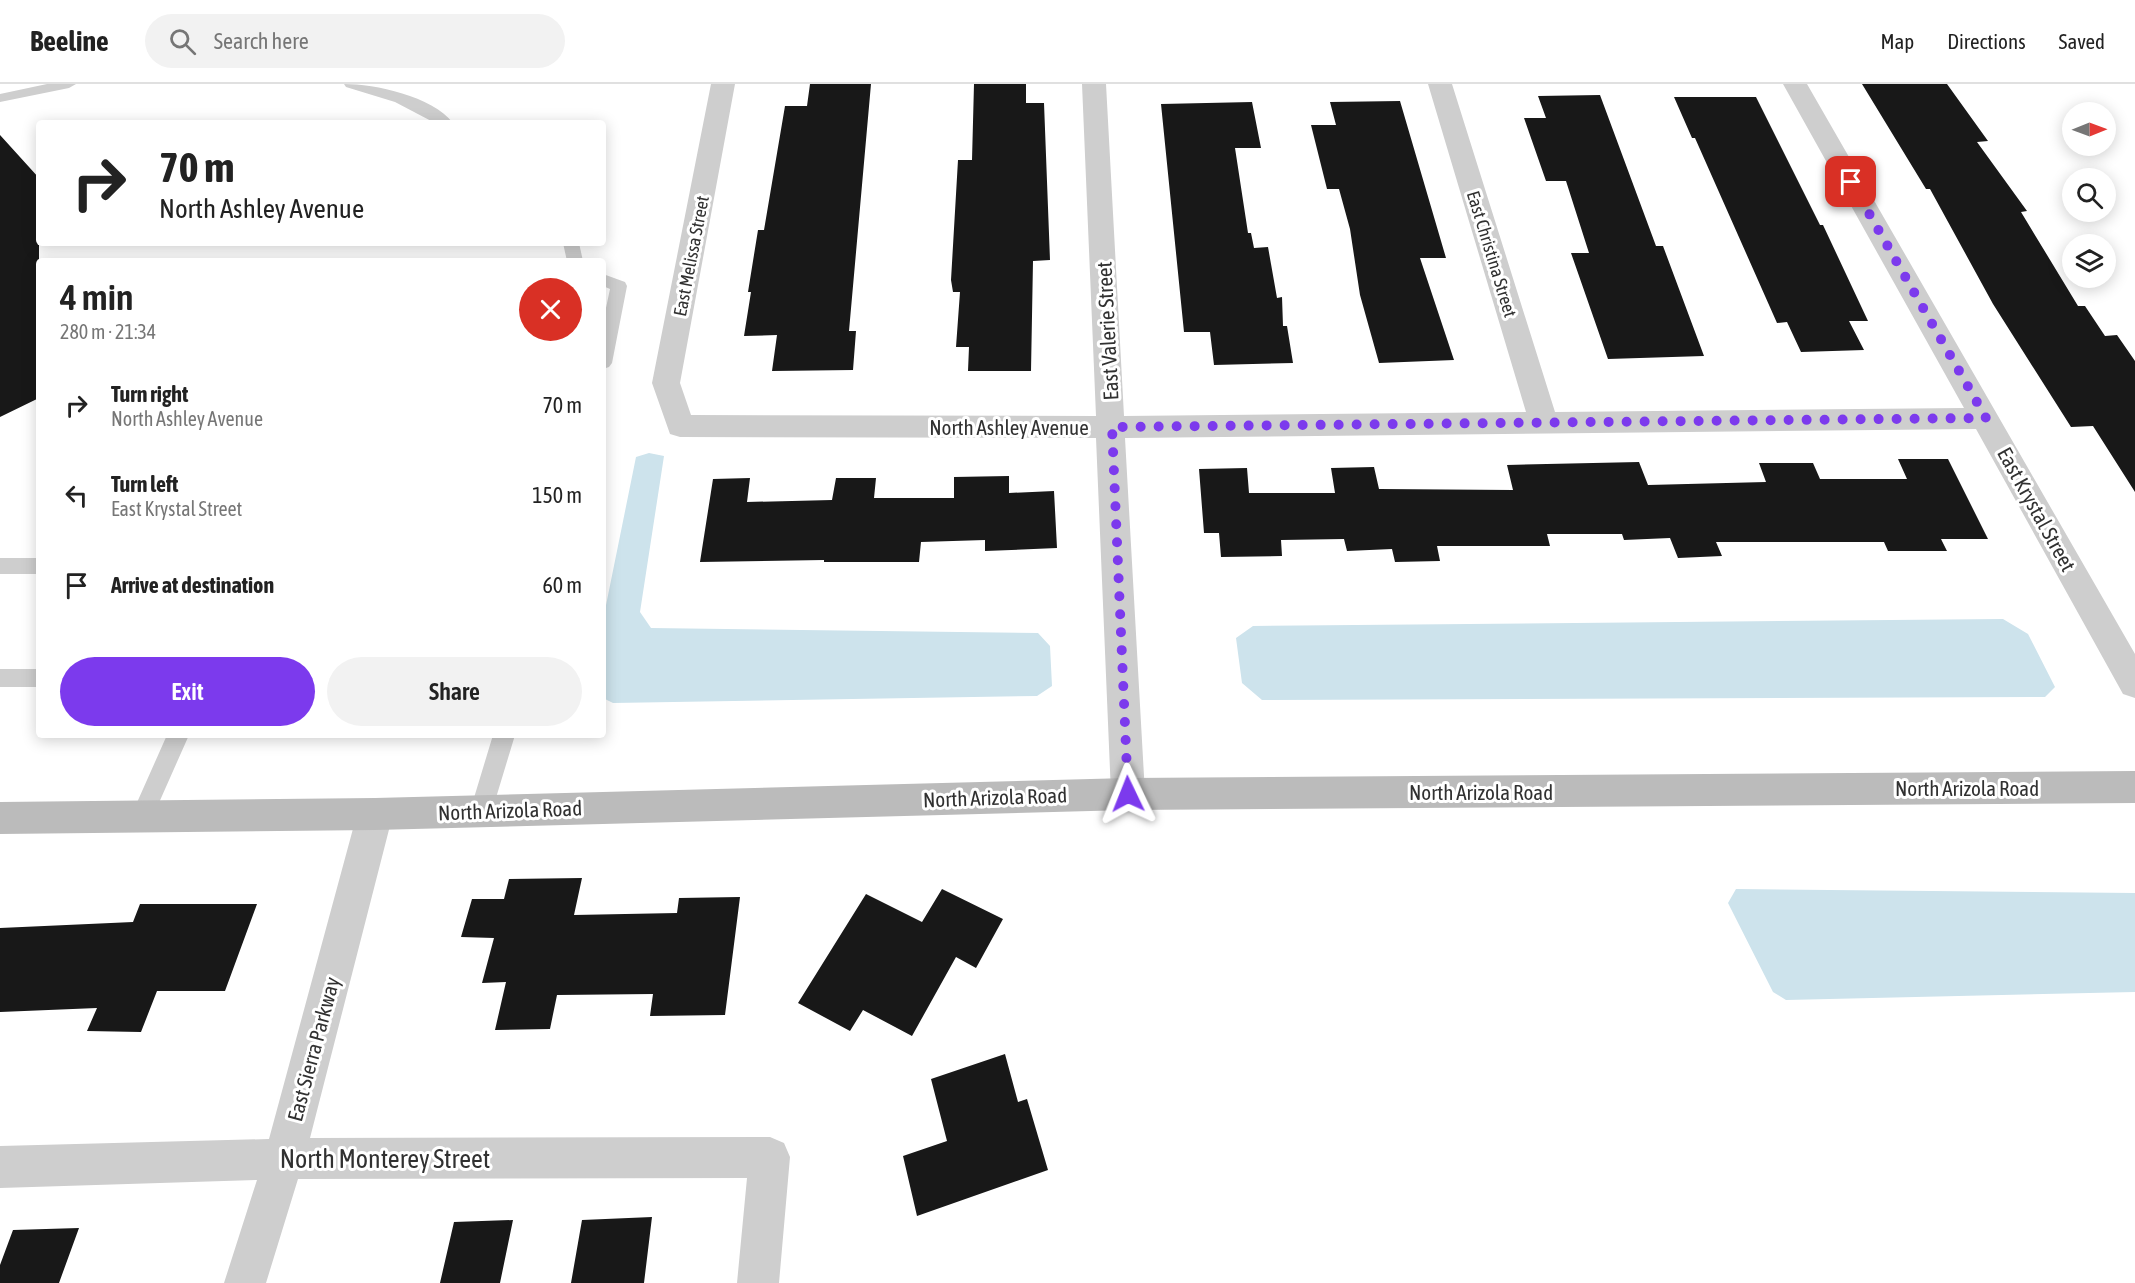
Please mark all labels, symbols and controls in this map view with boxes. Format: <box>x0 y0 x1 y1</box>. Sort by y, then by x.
search box <box>145 14 565 68</box>
text: Beeline <box>30 25 109 57</box>
icon: search <box>166 25 199 58</box>
text: Search here <box>214 28 309 54</box>
text: Map <box>1880 29 1914 53</box>
text: Directions <box>1947 29 2026 53</box>
text: Saved <box>2059 29 2105 53</box>
north arrow <box>2062 102 2116 156</box>
map controls <box>2062 102 2116 288</box>
text: 70 m <box>159 143 234 191</box>
icon: right <box>60 144 138 222</box>
pin <box>1825 156 1876 207</box>
icon: arrive <box>1834 165 1867 198</box>
button: search <box>2062 168 2116 222</box>
street label: East Christina Street <box>1463 188 1521 320</box>
text: North Ashley Avenue <box>159 193 364 224</box>
street label: East Melissa Street <box>669 194 713 318</box>
button: layers <box>2062 234 2116 288</box>
street label: East Valerie Street <box>1091 261 1123 401</box>
text: 4 min <box>60 276 134 318</box>
button: close <box>519 278 582 341</box>
text: 280 m · 21:34 <box>60 320 156 343</box>
text: Turn right <box>111 381 188 407</box>
icon: right <box>60 389 93 422</box>
text: 70 m <box>542 392 582 418</box>
text: North Ashley Avenue <box>111 407 263 430</box>
street label: North Ashley Avenue <box>929 415 1089 439</box>
street label: East Krystal Street <box>1993 443 2081 575</box>
text: Turn left <box>111 471 178 497</box>
icon: left <box>60 479 93 512</box>
text: 150 m <box>532 482 582 508</box>
text: East Krystal Street <box>111 497 242 520</box>
icon: arrive <box>60 569 93 602</box>
text: Arrive at destination <box>111 572 274 598</box>
text: 60 m <box>542 572 582 598</box>
button: Exit <box>60 657 315 726</box>
button: Share <box>327 657 582 726</box>
position arrow <box>1096 762 1160 826</box>
street label: North Arizola Road <box>1895 776 2039 800</box>
street label: North Arizola Road <box>1409 780 1553 804</box>
street label: North Arizola Road <box>923 782 1067 812</box>
street label: North Arizola Road <box>438 795 582 825</box>
street label: East Sierra Parkway <box>282 974 344 1124</box>
street label: North Monterey Street <box>280 1144 490 1174</box>

